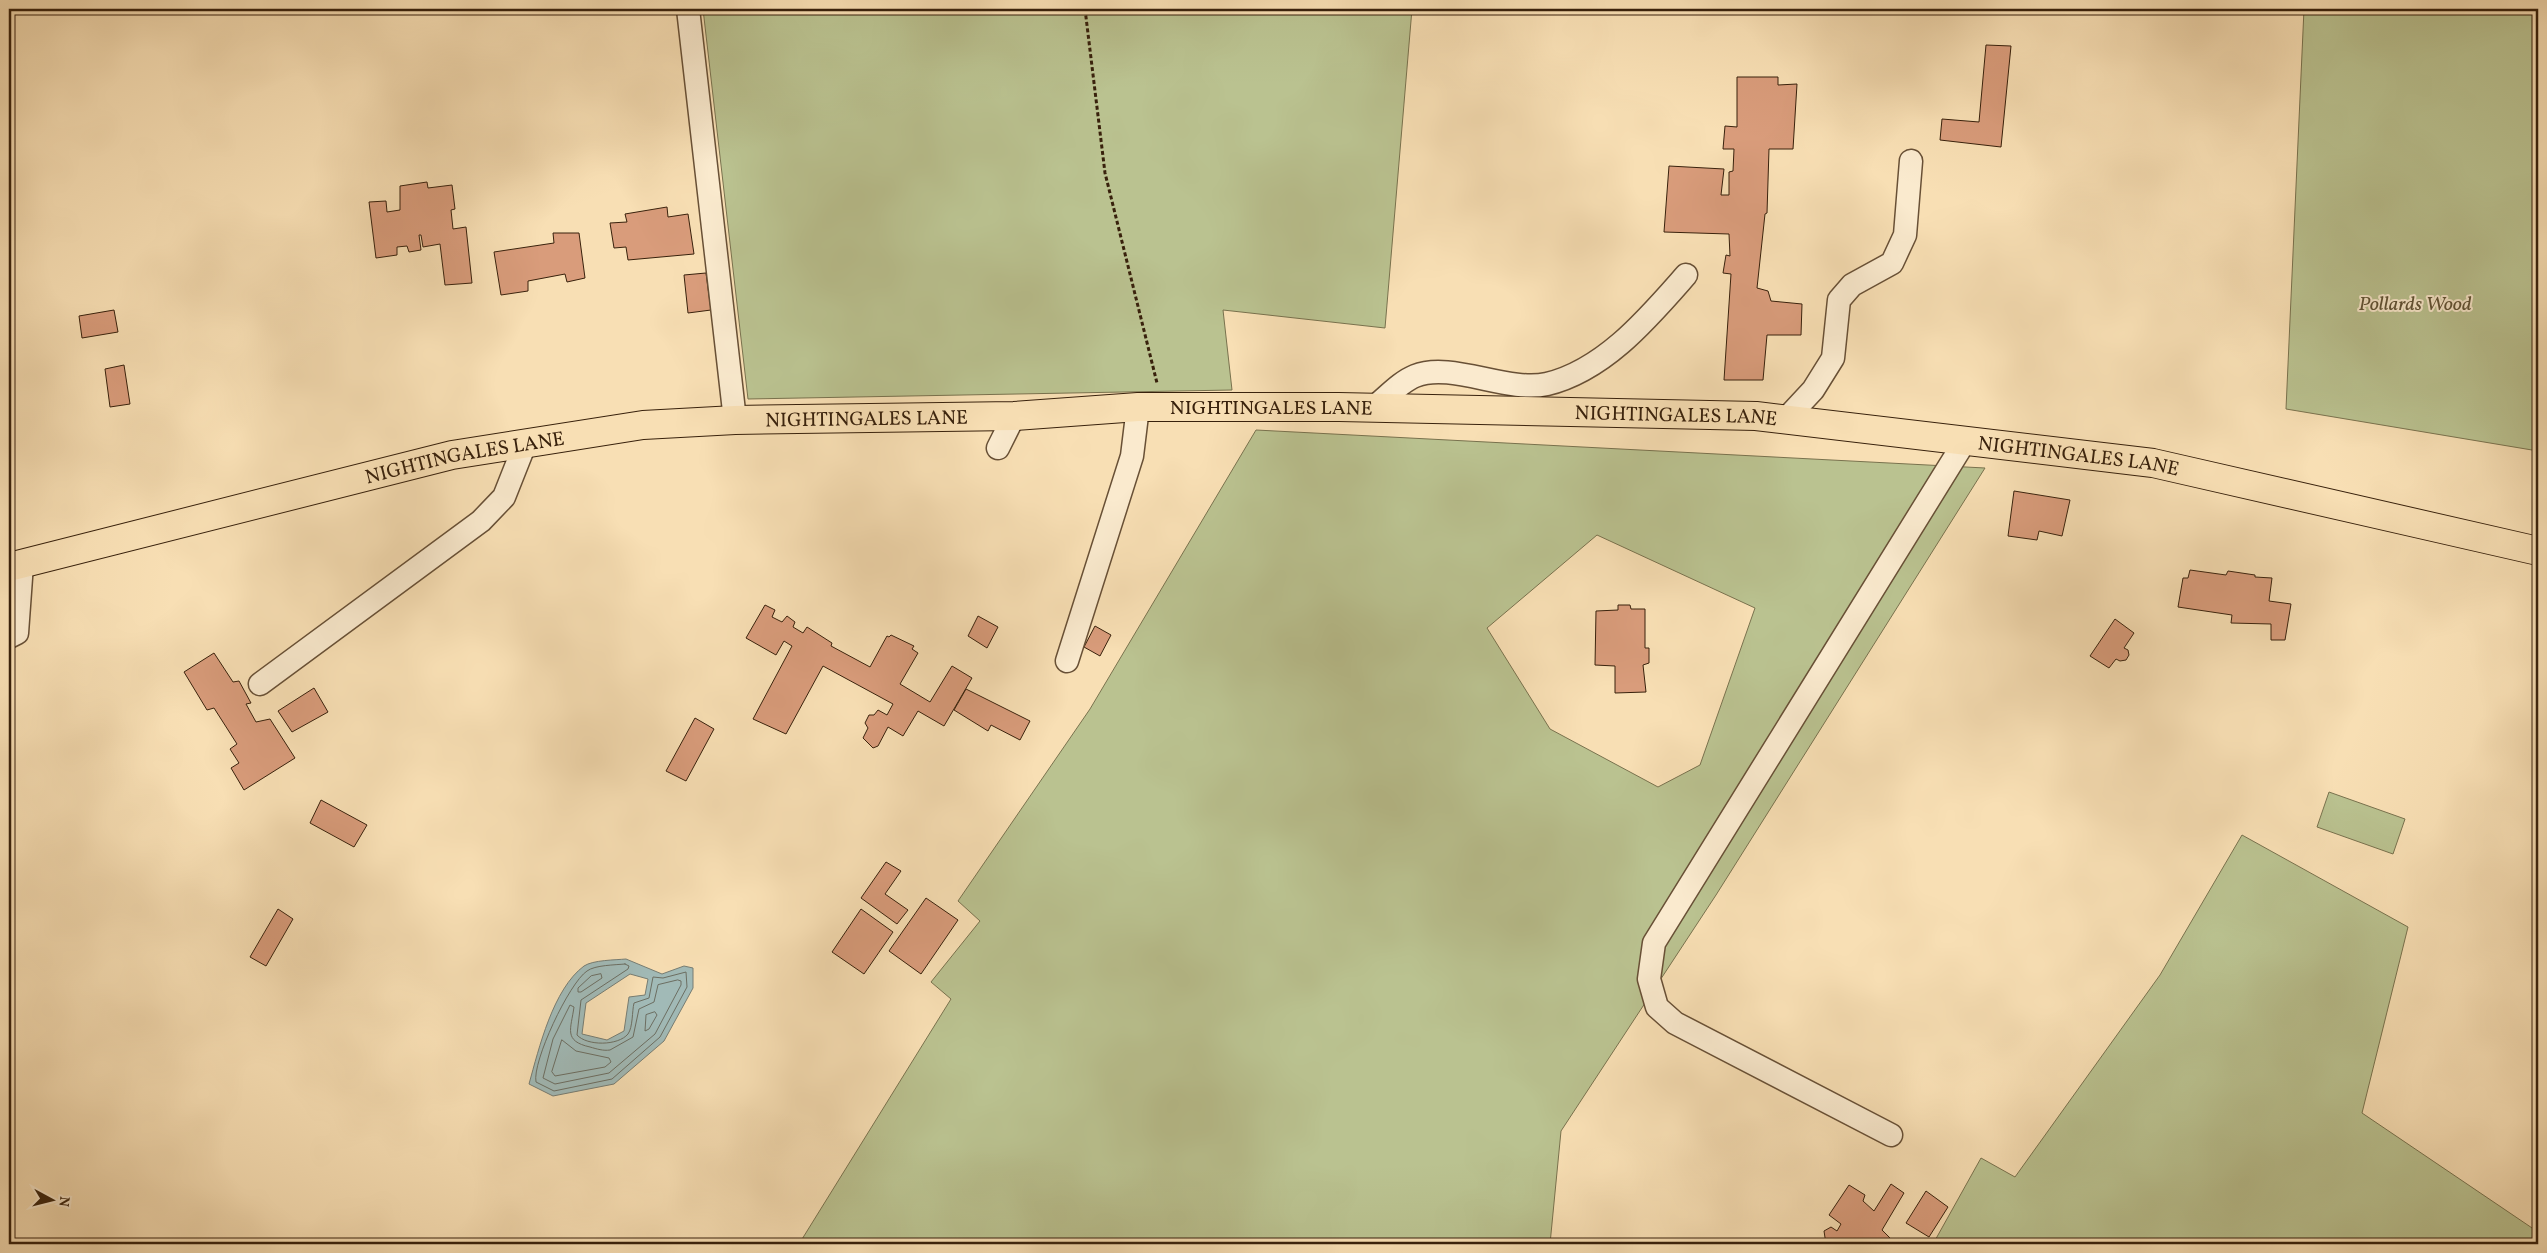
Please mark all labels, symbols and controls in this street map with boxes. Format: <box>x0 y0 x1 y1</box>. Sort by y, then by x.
park label: Pollards Wood <box>2358 291 2472 319</box>
street label: NIGHTINGALES LANE <box>1170 395 1373 424</box>
street label: NIGHTINGALES LANE <box>1574 400 1779 434</box>
street label: NIGHTINGALES LANE <box>765 405 968 436</box>
street label: NIGHTINGALES LANE <box>362 426 567 492</box>
street label: NIGHTINGALES LANE <box>1976 430 2182 485</box>
north arrow <box>28 1176 78 1226</box>
text: N <box>53 1195 73 1208</box>

